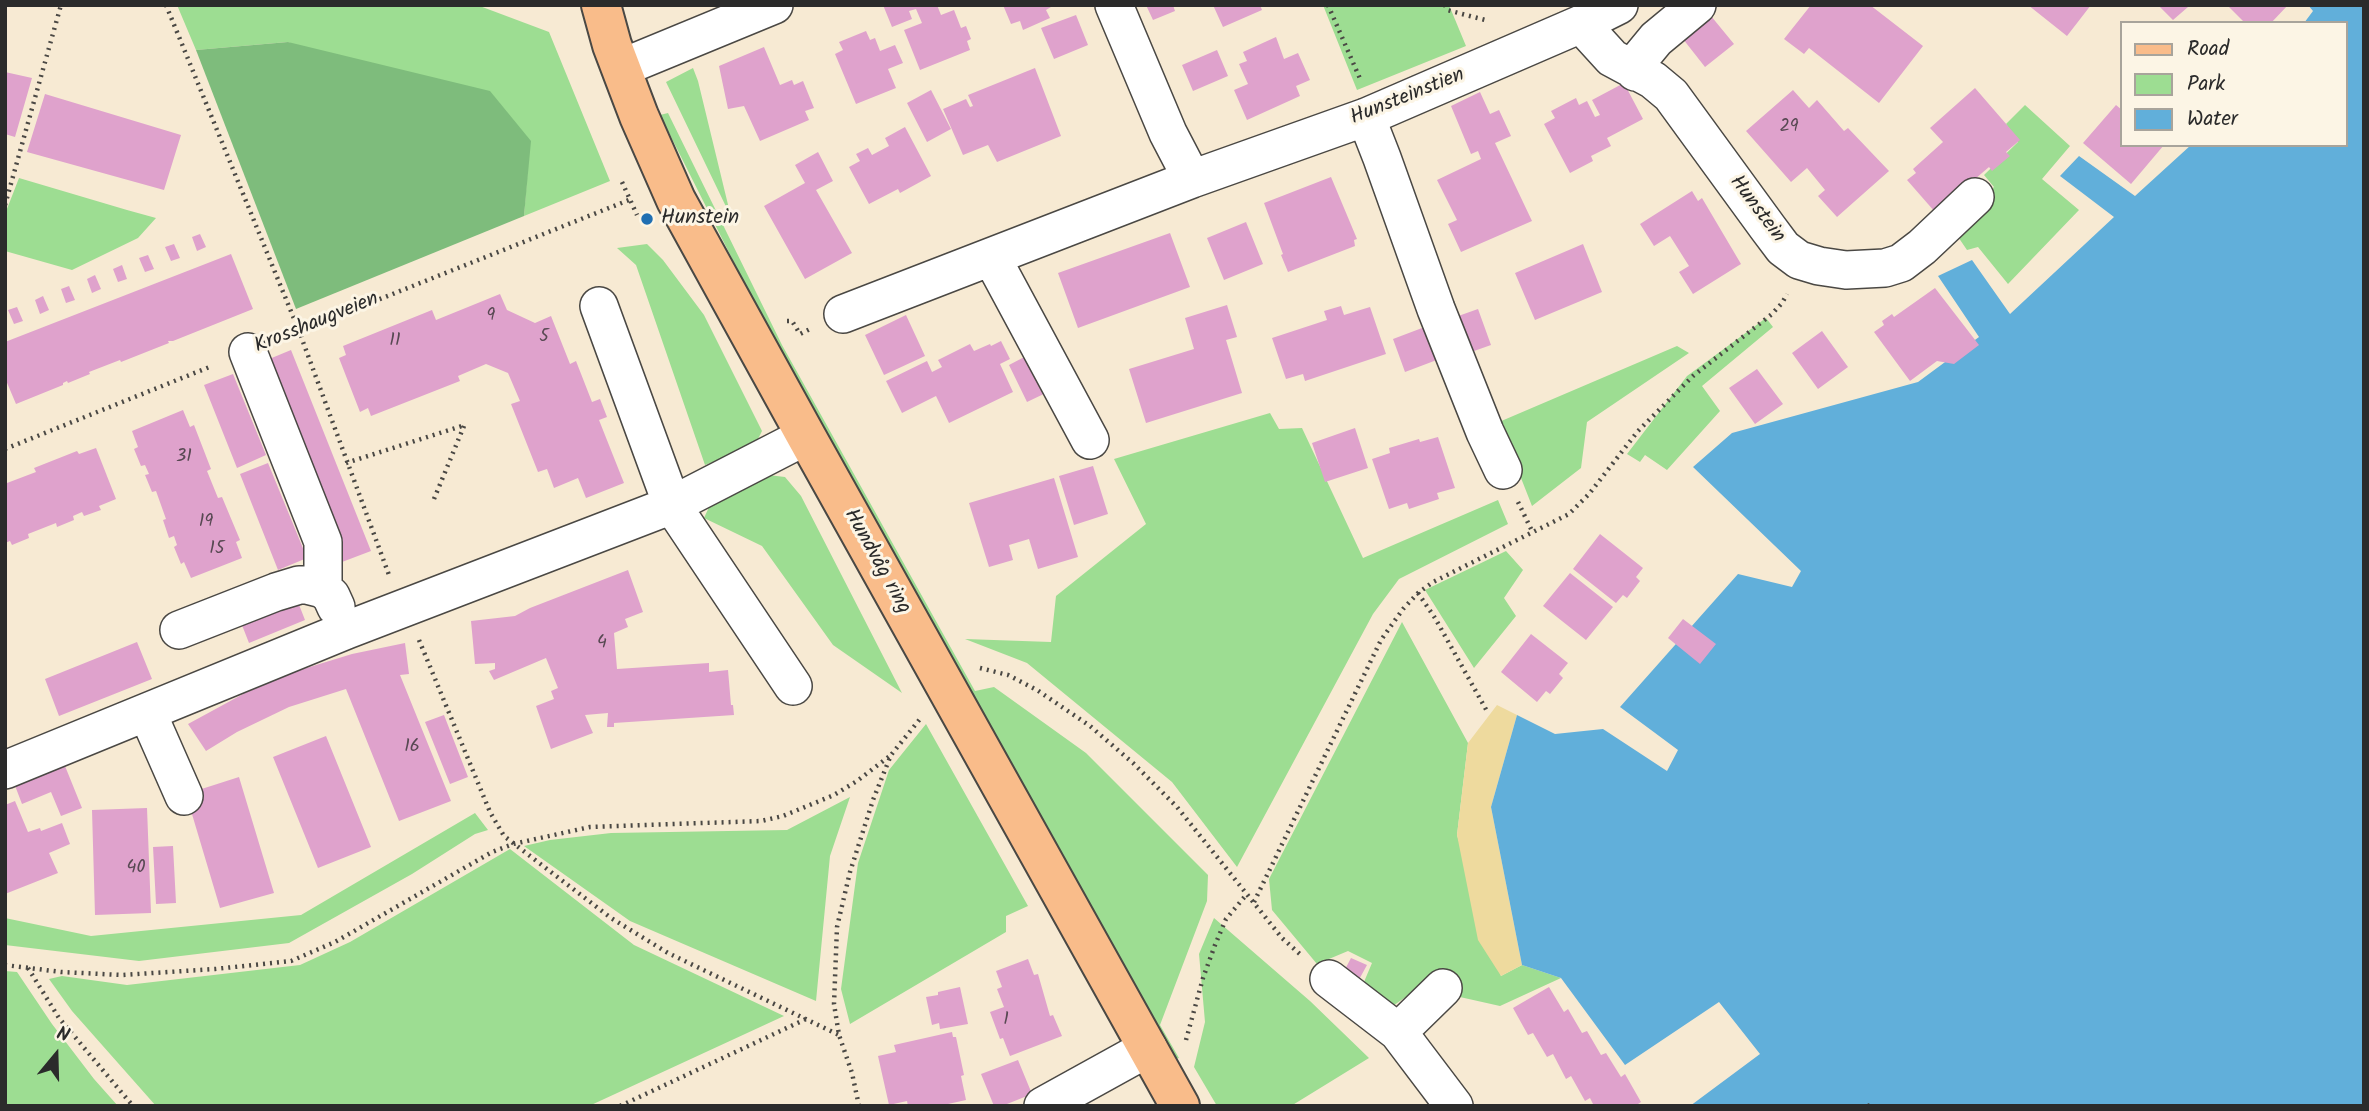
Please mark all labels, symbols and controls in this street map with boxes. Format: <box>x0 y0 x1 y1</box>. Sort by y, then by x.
legend <box>2120 21 2348 147</box>
text: Road <box>2187 33 2229 66</box>
street label: Hunsteinstien <box>1347 64 1469 132</box>
text: Park <box>2187 68 2225 101</box>
text: Water <box>2187 103 2238 136</box>
house number: 29 <box>1779 117 1799 139</box>
street label: Hunstein <box>1722 171 1790 249</box>
place label: Hunstein <box>661 206 739 232</box>
marker: Hunstein <box>639 211 655 227</box>
street label: Krosshaugveien <box>251 288 383 360</box>
house number: 9 <box>487 306 495 328</box>
house number: 5 <box>539 327 549 349</box>
house number: 11 <box>389 331 401 353</box>
house number: 31 <box>176 447 192 469</box>
street label: Hundvåg ring <box>837 505 915 619</box>
house number: 19 <box>199 512 213 534</box>
house number: 15 <box>209 539 225 561</box>
house number: 4 <box>597 633 607 655</box>
house number: 16 <box>404 737 420 759</box>
house number: 40 <box>127 858 145 880</box>
house number: 1 <box>1003 1010 1009 1032</box>
text: N <box>52 1019 73 1051</box>
north arrow <box>21 1020 91 1090</box>

